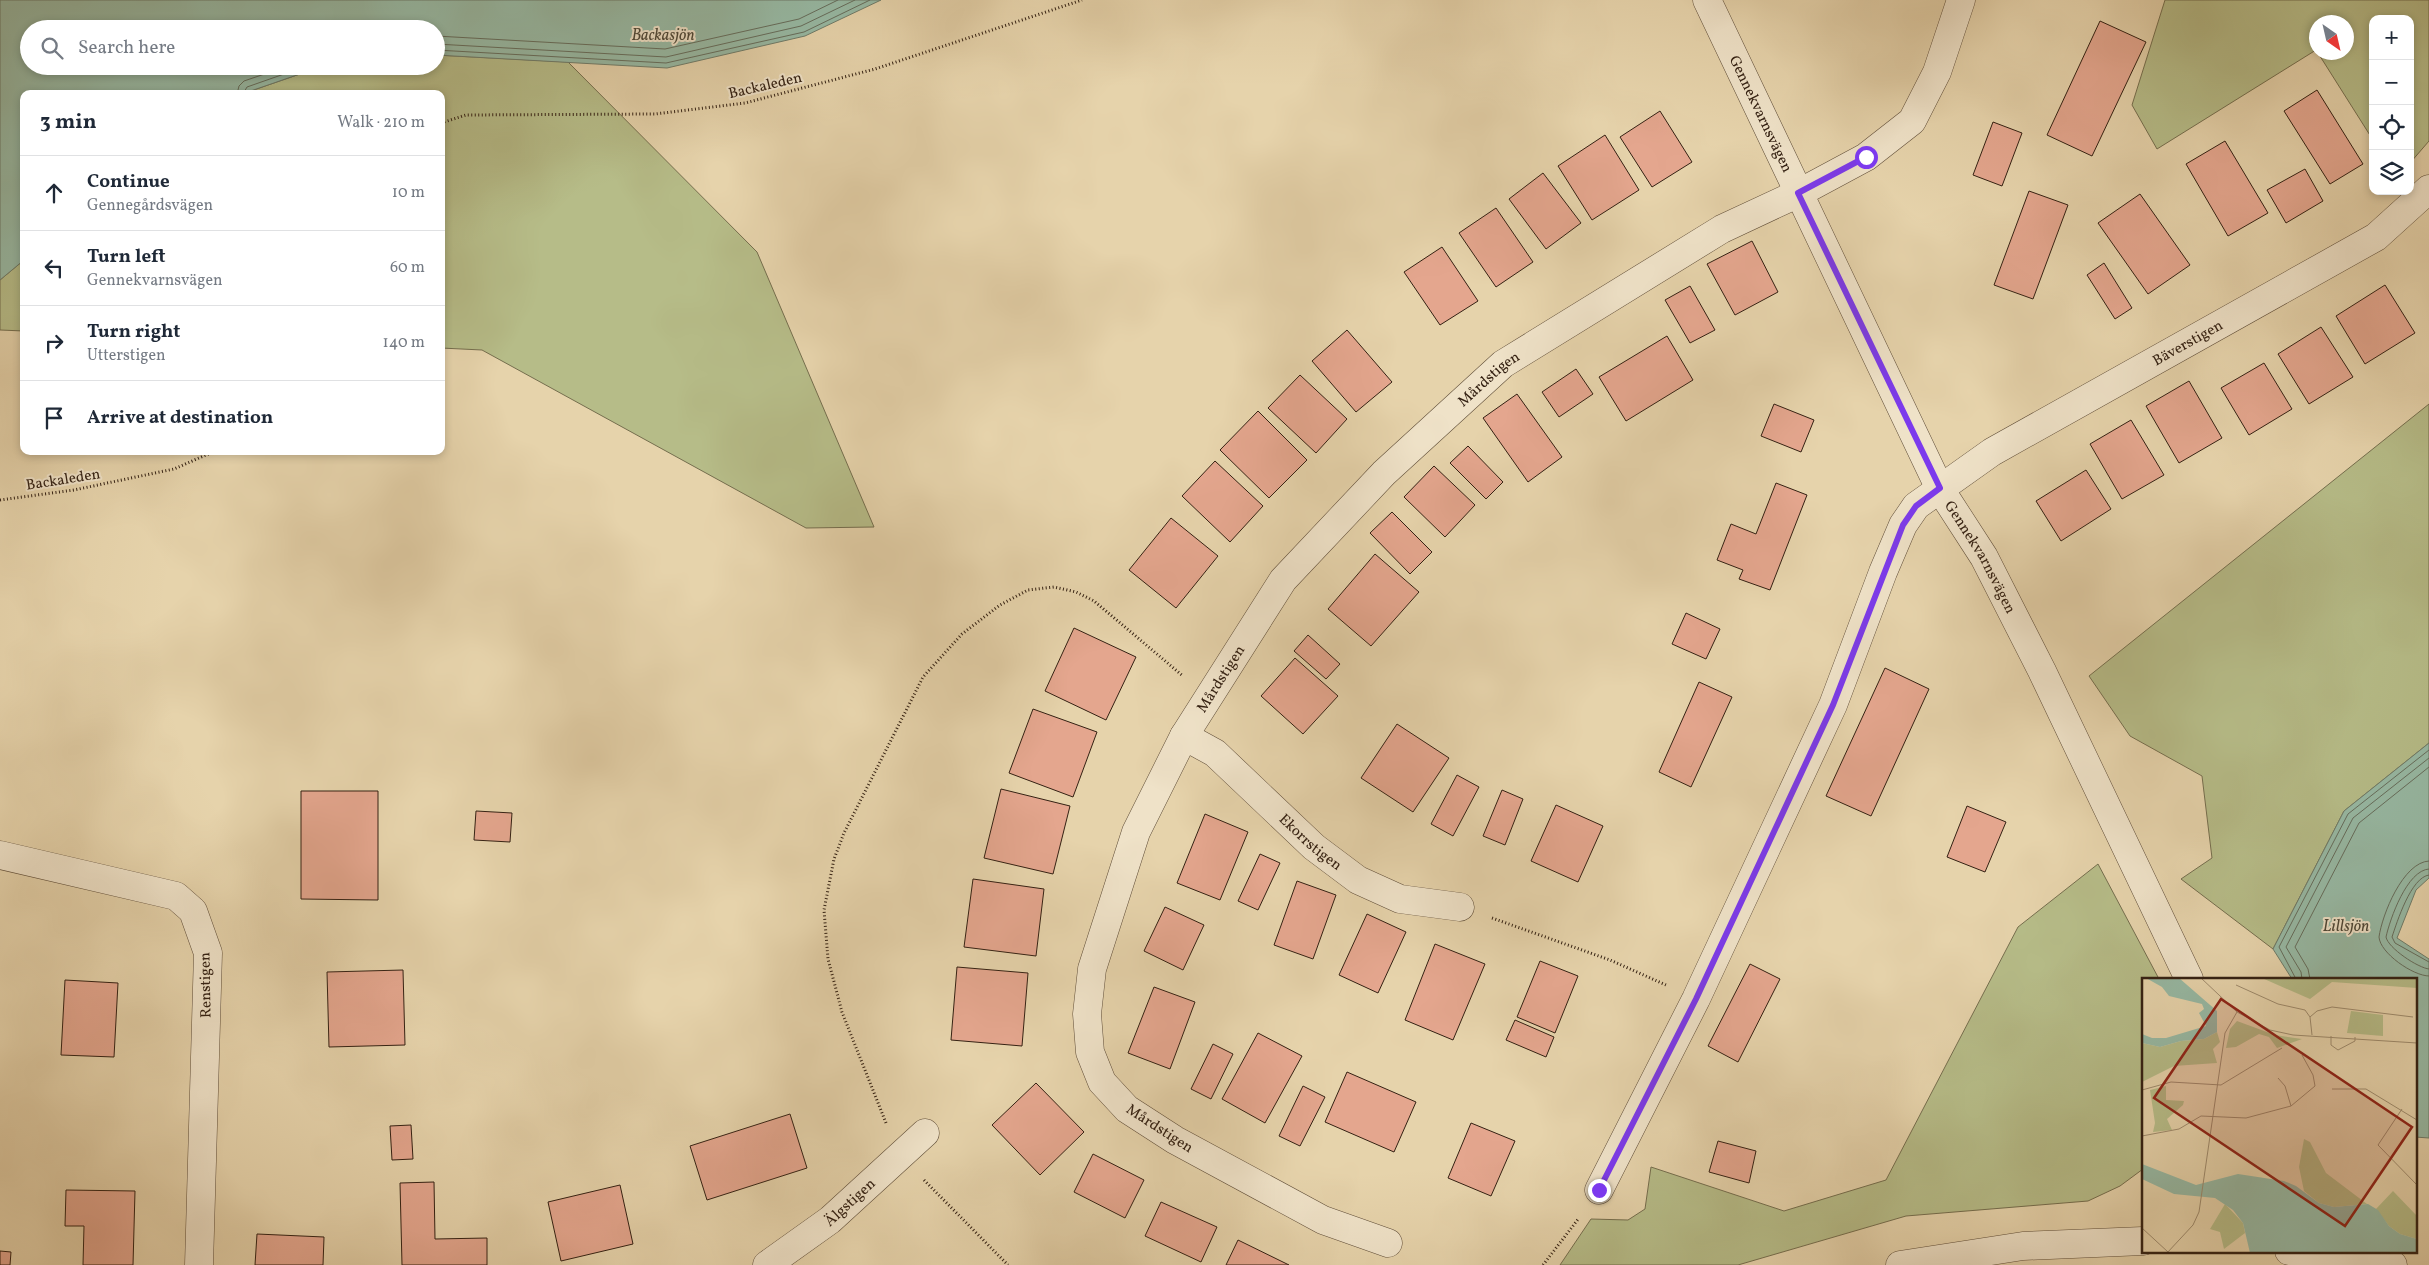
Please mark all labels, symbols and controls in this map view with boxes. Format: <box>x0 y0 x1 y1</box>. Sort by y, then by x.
north arrow <box>2309 15 2354 60</box>
map controls <box>2369 15 2414 195</box>
button: + <box>2369 15 2414 60</box>
search box <box>20 20 445 75</box>
water label: Backasjön <box>631 25 695 47</box>
icon: search <box>38 34 66 62</box>
text: Search here <box>78 35 175 61</box>
street label: Gennekvarnsvägen <box>1723 52 1797 176</box>
button: − <box>2369 60 2414 105</box>
street label: Backaleden <box>726 68 804 105</box>
button: locate <box>2369 105 2414 150</box>
text: 3 min <box>40 108 96 137</box>
text: Walk · 210 m <box>337 112 425 134</box>
route start <box>1855 146 1878 169</box>
button: layers <box>2369 150 2414 195</box>
text: Continue <box>87 169 170 195</box>
icon: ahead <box>40 179 68 207</box>
text: 10 m <box>392 182 425 204</box>
text: Gennegårdsvägen <box>87 195 213 217</box>
text: Turn left <box>87 244 166 270</box>
icon: left <box>40 254 68 282</box>
text: 60 m <box>390 257 425 279</box>
text: Gennekvarnsvägen <box>87 270 223 292</box>
street label: Bäverstigen <box>2149 316 2227 372</box>
text: Turn right <box>87 319 180 345</box>
icon: right <box>40 329 68 357</box>
text: 140 m <box>383 332 425 354</box>
text: Utterstigen <box>87 345 166 367</box>
street label: Mårdstigen <box>1454 347 1524 412</box>
icon: arrive <box>40 404 68 432</box>
text: Arrive at destination <box>87 405 273 431</box>
street label: Backaleden <box>25 464 102 497</box>
street label: Gennekvarnsvägen <box>1938 497 2020 618</box>
street label: Mårdstigen <box>1192 642 1251 717</box>
street label: Ekorrstigen <box>1273 810 1346 876</box>
water label: Lillsjön <box>2323 916 2369 938</box>
street label: Renstigen <box>195 952 218 1018</box>
inset map <box>2142 978 2416 1252</box>
street label: Mårdstigen <box>1122 1100 1197 1159</box>
street label: Älgstigen <box>820 1174 881 1232</box>
route end <box>1588 1179 1611 1202</box>

